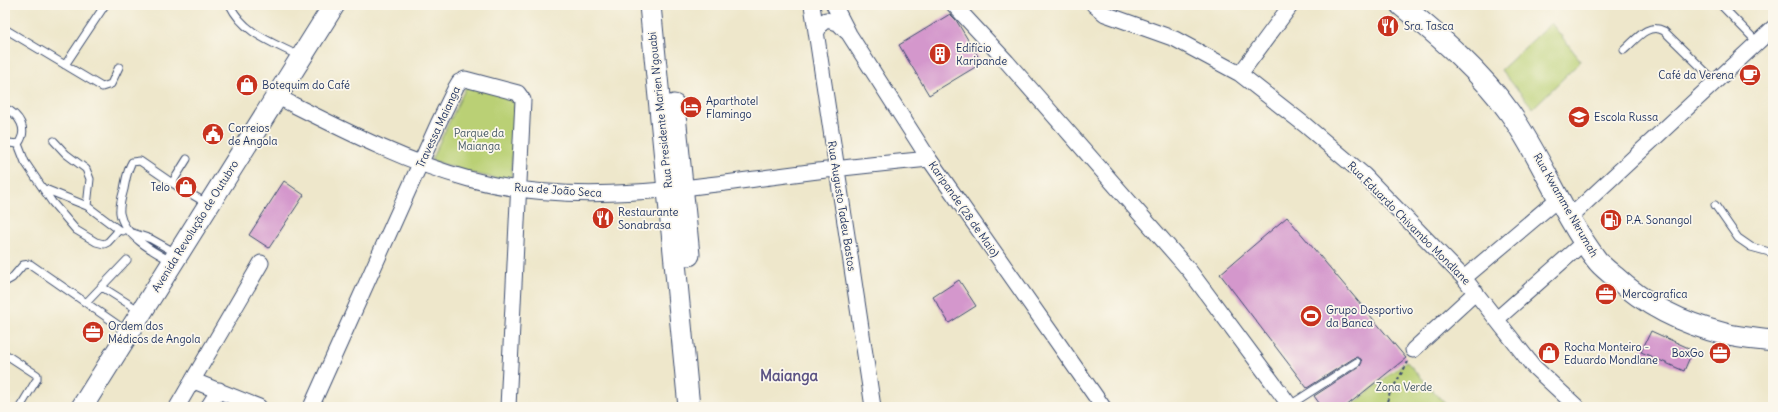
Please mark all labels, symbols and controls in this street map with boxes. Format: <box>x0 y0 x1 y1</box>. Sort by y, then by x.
restaurant icon: Sra. Tasca <box>1375 13 1401 39</box>
place label: Sra. Tasca <box>1404 19 1454 33</box>
street label: Rua Presidente Marien N'gouabi <box>645 31 675 189</box>
building icon: Edifício Karipande <box>927 41 953 67</box>
place label: Edifício Karipande <box>956 41 1007 68</box>
cafe icon: Café da Verena <box>1737 62 1763 88</box>
place label: Café da Verena <box>1658 68 1734 82</box>
shop icon: Botequim do Café <box>234 72 260 98</box>
place label: Botequim do Café <box>262 78 350 92</box>
street label: Travessa Maianga <box>413 84 463 170</box>
hotel icon: Aparthotel Flamingo <box>678 94 704 120</box>
place label: Aparthotel Flamingo <box>706 94 758 121</box>
school or university icon: Escola Russa <box>1566 104 1592 130</box>
place label: Escola Russa <box>1594 110 1658 124</box>
public building icon: Correios de Angola <box>200 121 226 147</box>
place label: Correios de Angola <box>228 121 277 148</box>
park label: Parque da Maianga <box>454 126 504 153</box>
street label: Rua Augusto Tadeu Bastos <box>825 140 859 272</box>
street label: Rua Kwamme Nkrumah <box>1530 150 1602 260</box>
street label: Avenida Revolução de Outubro <box>149 158 241 294</box>
street label: Karipande (28 de Maio) <box>926 158 1002 260</box>
street label: Rua Eduardo Chivambo Mondlane <box>1345 159 1473 287</box>
shop icon: Telo <box>173 174 199 200</box>
place label: Telo <box>150 180 170 194</box>
street label: Rua de João Seca <box>514 180 602 200</box>
restaurant icon: Restaurante Sonabrasa <box>590 205 616 231</box>
place label: Restaurante Sonabrasa <box>618 205 679 232</box>
fuel station icon: P.A. Sonangol <box>1598 207 1624 233</box>
place label: P.A. Sonangol <box>1626 213 1692 227</box>
office icon: Mercografica <box>1593 281 1619 307</box>
place label: Mercografica <box>1622 287 1687 301</box>
sports icon: Grupo Desportivo da Banca <box>1298 303 1324 329</box>
place label: Grupo Desportivo da Banca <box>1326 303 1413 330</box>
office icon: Ordem dos Médicos de Angola <box>80 319 106 345</box>
place label: Ordem dos Médicos de Angola <box>108 319 200 346</box>
shop icon: Rocha Monteiro - Eduardo Mondlane <box>1536 340 1562 366</box>
place label: Rocha Monteiro - Eduardo Mondlane <box>1564 340 1658 367</box>
office icon: BoxGo <box>1707 340 1733 366</box>
place label: BoxGo <box>1671 346 1704 360</box>
district label: Maianga <box>760 366 819 386</box>
park label: Zona Verde <box>1376 380 1432 394</box>

